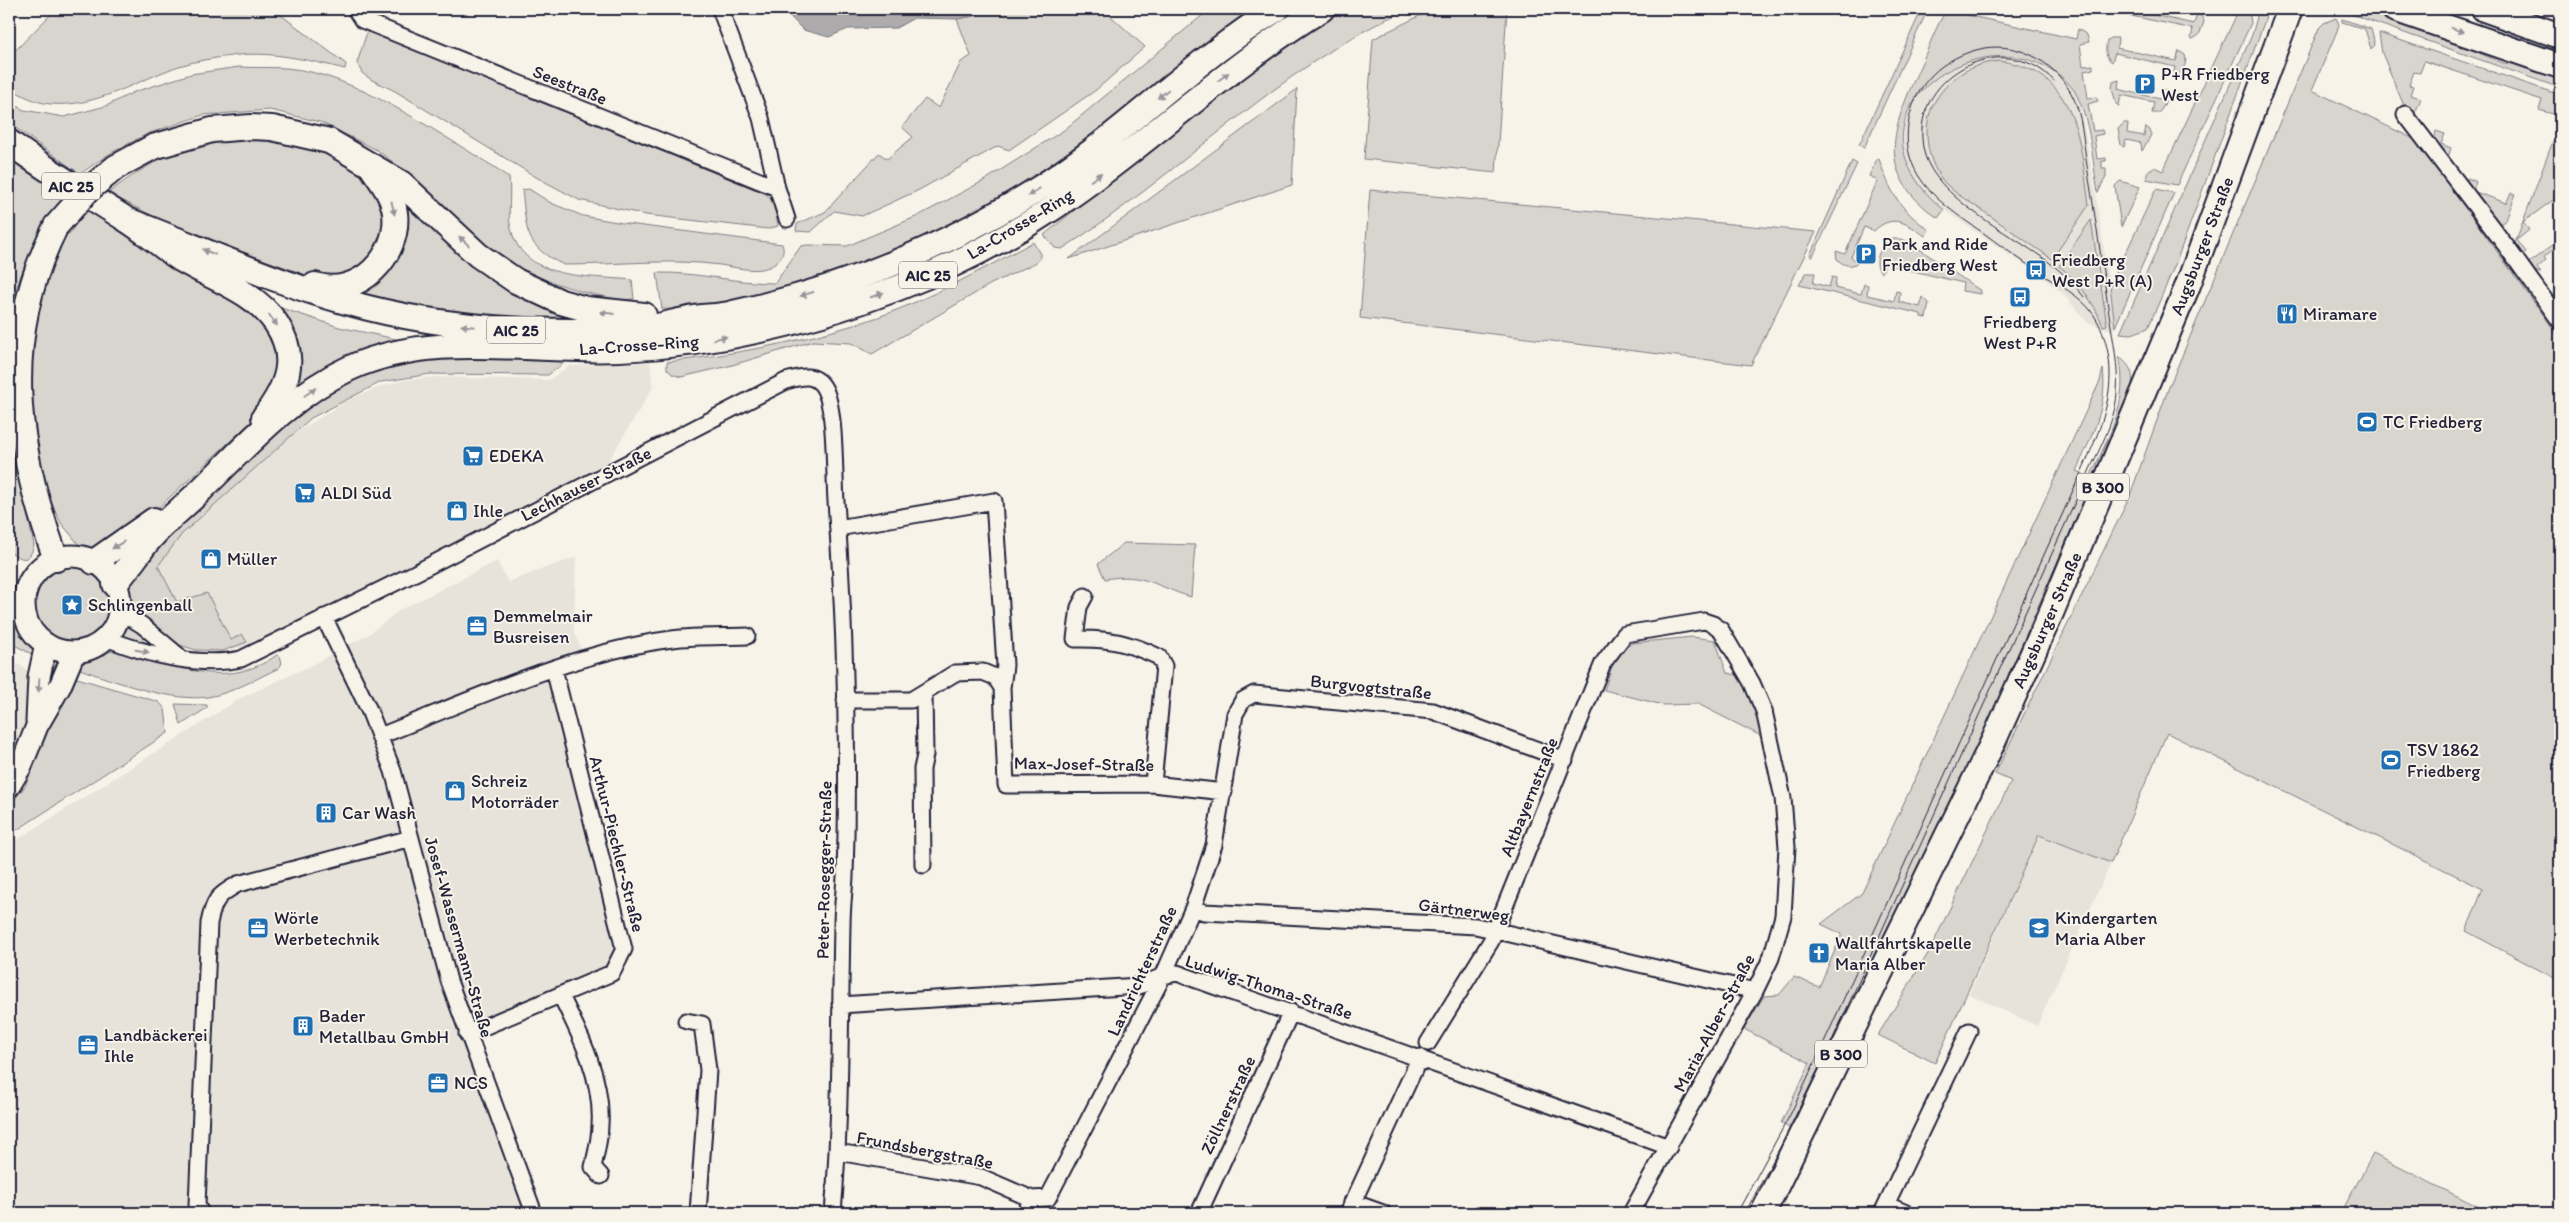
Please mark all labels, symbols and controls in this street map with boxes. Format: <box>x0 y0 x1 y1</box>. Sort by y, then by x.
one-way arrow <box>2450 27 2465 35</box>
street label: Seestraße <box>530 60 610 110</box>
place label: P+R Friedberg West <box>2161 63 2270 106</box>
one-way arrow <box>1216 71 1229 82</box>
parking icon: P+R Friedberg West <box>2133 72 2157 96</box>
one-way arrow <box>1157 88 1170 99</box>
road number: AIC 25 <box>42 172 100 200</box>
one-way arrow <box>1089 172 1102 182</box>
street label: Augsburger Straße <box>2165 174 2239 318</box>
street label: La-Crosse-Ring <box>963 183 1078 264</box>
one-way arrow <box>1027 187 1040 196</box>
one-way arrow <box>390 200 398 216</box>
place label: Park and Ride Friedberg West <box>1882 233 1998 276</box>
one-way arrow <box>458 235 470 247</box>
parking icon: Park and Ride Friedberg West <box>1854 242 1878 266</box>
one-way arrow <box>202 247 216 255</box>
place label: Friedberg West P+R (A) <box>2052 249 2153 292</box>
bus stop icon: Friedberg West P+R (A) <box>2024 258 2048 282</box>
road number: AIC 25 <box>899 262 957 288</box>
bus stop icon: Friedberg West P+R <box>2008 285 2032 309</box>
one-way arrow <box>799 291 814 299</box>
one-way arrow <box>869 291 884 299</box>
restaurant icon: Miramare <box>2275 302 2299 326</box>
place label: Miramare <box>2303 303 2377 325</box>
one-way arrow <box>599 308 615 316</box>
place label: Friedberg West P+R <box>1983 311 2058 354</box>
one-way arrow <box>267 313 278 326</box>
road number: AIC 25 <box>487 316 545 344</box>
one-way arrow <box>460 322 476 330</box>
street label: La-Crosse-Ring <box>578 330 701 360</box>
one-way arrow <box>712 334 728 342</box>
one-way arrow <box>303 387 317 397</box>
sports icon: TC Friedberg <box>2355 410 2379 434</box>
place label: TC Friedberg <box>2383 411 2483 433</box>
street label: Lechhauser Straße <box>517 442 655 526</box>
supermarket icon: EDEKA <box>461 444 485 468</box>
place label: EDEKA <box>489 445 544 467</box>
road number: B 300 <box>2077 474 2129 501</box>
supermarket icon: ALDI Süd <box>293 481 317 505</box>
place label: ALDI Süd <box>321 482 392 504</box>
shop icon: Ihle <box>445 499 469 523</box>
place label: Ihle <box>473 500 503 522</box>
one-way arrow <box>111 541 124 550</box>
shop icon: Müller <box>199 547 223 571</box>
place label: Müller <box>227 548 278 570</box>
street label: Augsburger Straße <box>2007 549 2087 691</box>
place icon: Schlingenball <box>60 593 84 617</box>
place label: Schlingenball <box>88 594 192 616</box>
place label: Demmelmair Busreisen <box>493 605 593 648</box>
office icon: Demmelmair Busreisen <box>465 614 489 638</box>
one-way arrow <box>134 647 150 655</box>
street label: Burgvogtstraße <box>1309 670 1433 704</box>
one-way arrow <box>35 677 43 693</box>
street label: Altbayernstraße <box>1495 734 1563 860</box>
place label: TSV 1862 Friedberg <box>2407 739 2481 782</box>
sports icon: TSV 1862 Friedberg <box>2379 748 2403 772</box>
street label: Max-Josef-Straße <box>1014 752 1154 776</box>
street label: Arthur-Piechler-Straße <box>584 754 650 934</box>
place label: Schreiz Motorräder <box>471 770 559 813</box>
shop icon: Schreiz Motorräder <box>443 779 467 803</box>
street label: Peter-Rosegger-Straße <box>811 781 837 959</box>
building icon: Car Wash <box>314 801 338 825</box>
place label: Car Wash <box>342 802 416 824</box>
street label: Josef-Wassermann-Straße <box>420 834 498 1040</box>
street label: Gärtnerweg <box>1417 893 1512 927</box>
street label: Landrichterstraße <box>1102 902 1182 1040</box>
place label: Wörle Werbetechnik <box>274 907 380 950</box>
place label: Kindergarten Maria Alber <box>2055 907 2158 950</box>
office icon: Wörle Werbetechnik <box>246 916 270 940</box>
school or university icon: Kindergarten Maria Alber <box>2027 916 2051 940</box>
place label: Wallfahrtskapelle Maria Alber <box>1835 932 1972 975</box>
church icon: Wallfahrtskapelle Maria Alber <box>1807 941 1831 965</box>
street label: Ludwig-Thoma-Straße <box>1183 950 1355 1024</box>
street label: Maria-Alber-Straße <box>1668 950 1760 1096</box>
place label: Bader Metallbau GmbH <box>319 1005 449 1048</box>
building icon: Bader Metallbau GmbH <box>291 1014 315 1038</box>
place label: Landbäckerei Ihle <box>104 1024 208 1067</box>
office icon: Landbäckerei Ihle <box>76 1033 100 1057</box>
road number: B 300 <box>1815 1040 1867 1068</box>
street label: Zöllnerstraße <box>1196 1052 1260 1158</box>
office icon: NCS <box>426 1071 450 1095</box>
place label: NCS <box>454 1072 488 1094</box>
street label: Frundsbergstraße <box>855 1126 995 1174</box>

